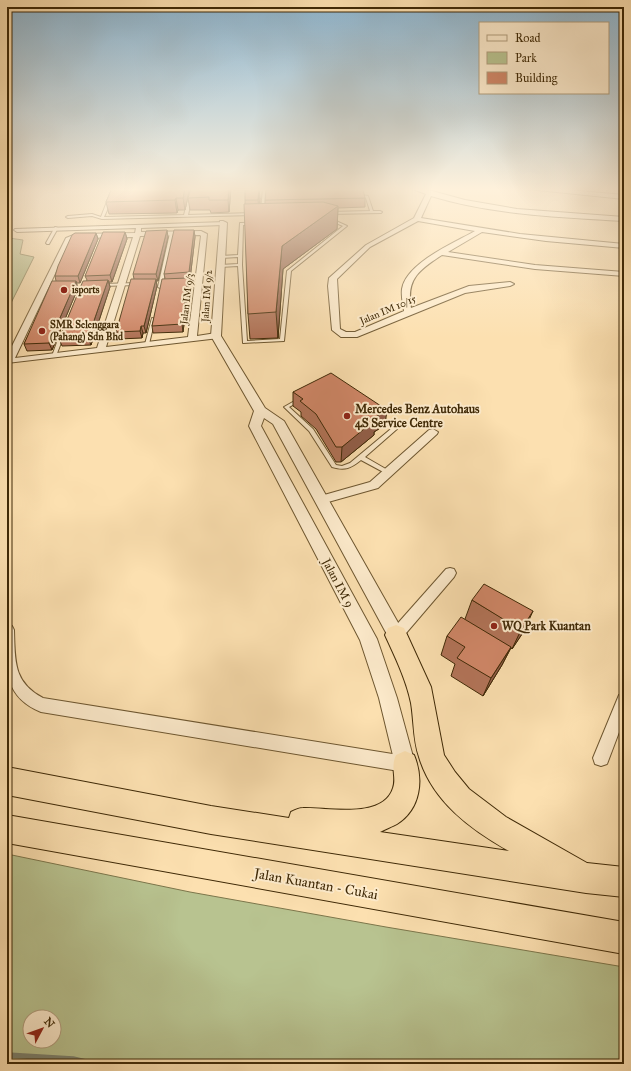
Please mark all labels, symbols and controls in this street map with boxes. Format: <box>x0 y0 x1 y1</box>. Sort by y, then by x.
legend <box>479 22 609 94</box>
text: Road <box>515 31 541 45</box>
text: Park <box>515 51 537 65</box>
text: Building <box>515 71 558 86</box>
street label: Jalan IM 9/2 <box>199 269 216 324</box>
street label: Jalan IM 9/3 <box>178 273 197 326</box>
place label: isports <box>72 284 100 297</box>
marker: isports <box>59 285 69 295</box>
street label: Jalan IM 10/15 <box>357 293 419 329</box>
place label: SMR Selenggara (Pahang) Sdn Bhd <box>50 319 124 344</box>
marker: SMR Selenggara (Pahang) Sdn Bhd <box>37 326 47 336</box>
place label: Mercedes Benz Autohaus 4S Service Centre <box>355 402 480 431</box>
marker: Mercedes Benz Autohaus 4S Service Centre <box>342 411 352 421</box>
street label: Jalan IM 9 <box>317 554 357 610</box>
place label: WQ Park Kuantan <box>502 619 591 634</box>
marker: WQ Park Kuantan <box>489 621 499 631</box>
street label: Jalan Kuantan - Cukai <box>251 864 379 904</box>
north arrow <box>22 1009 62 1049</box>
text: N <box>41 1015 58 1031</box>

